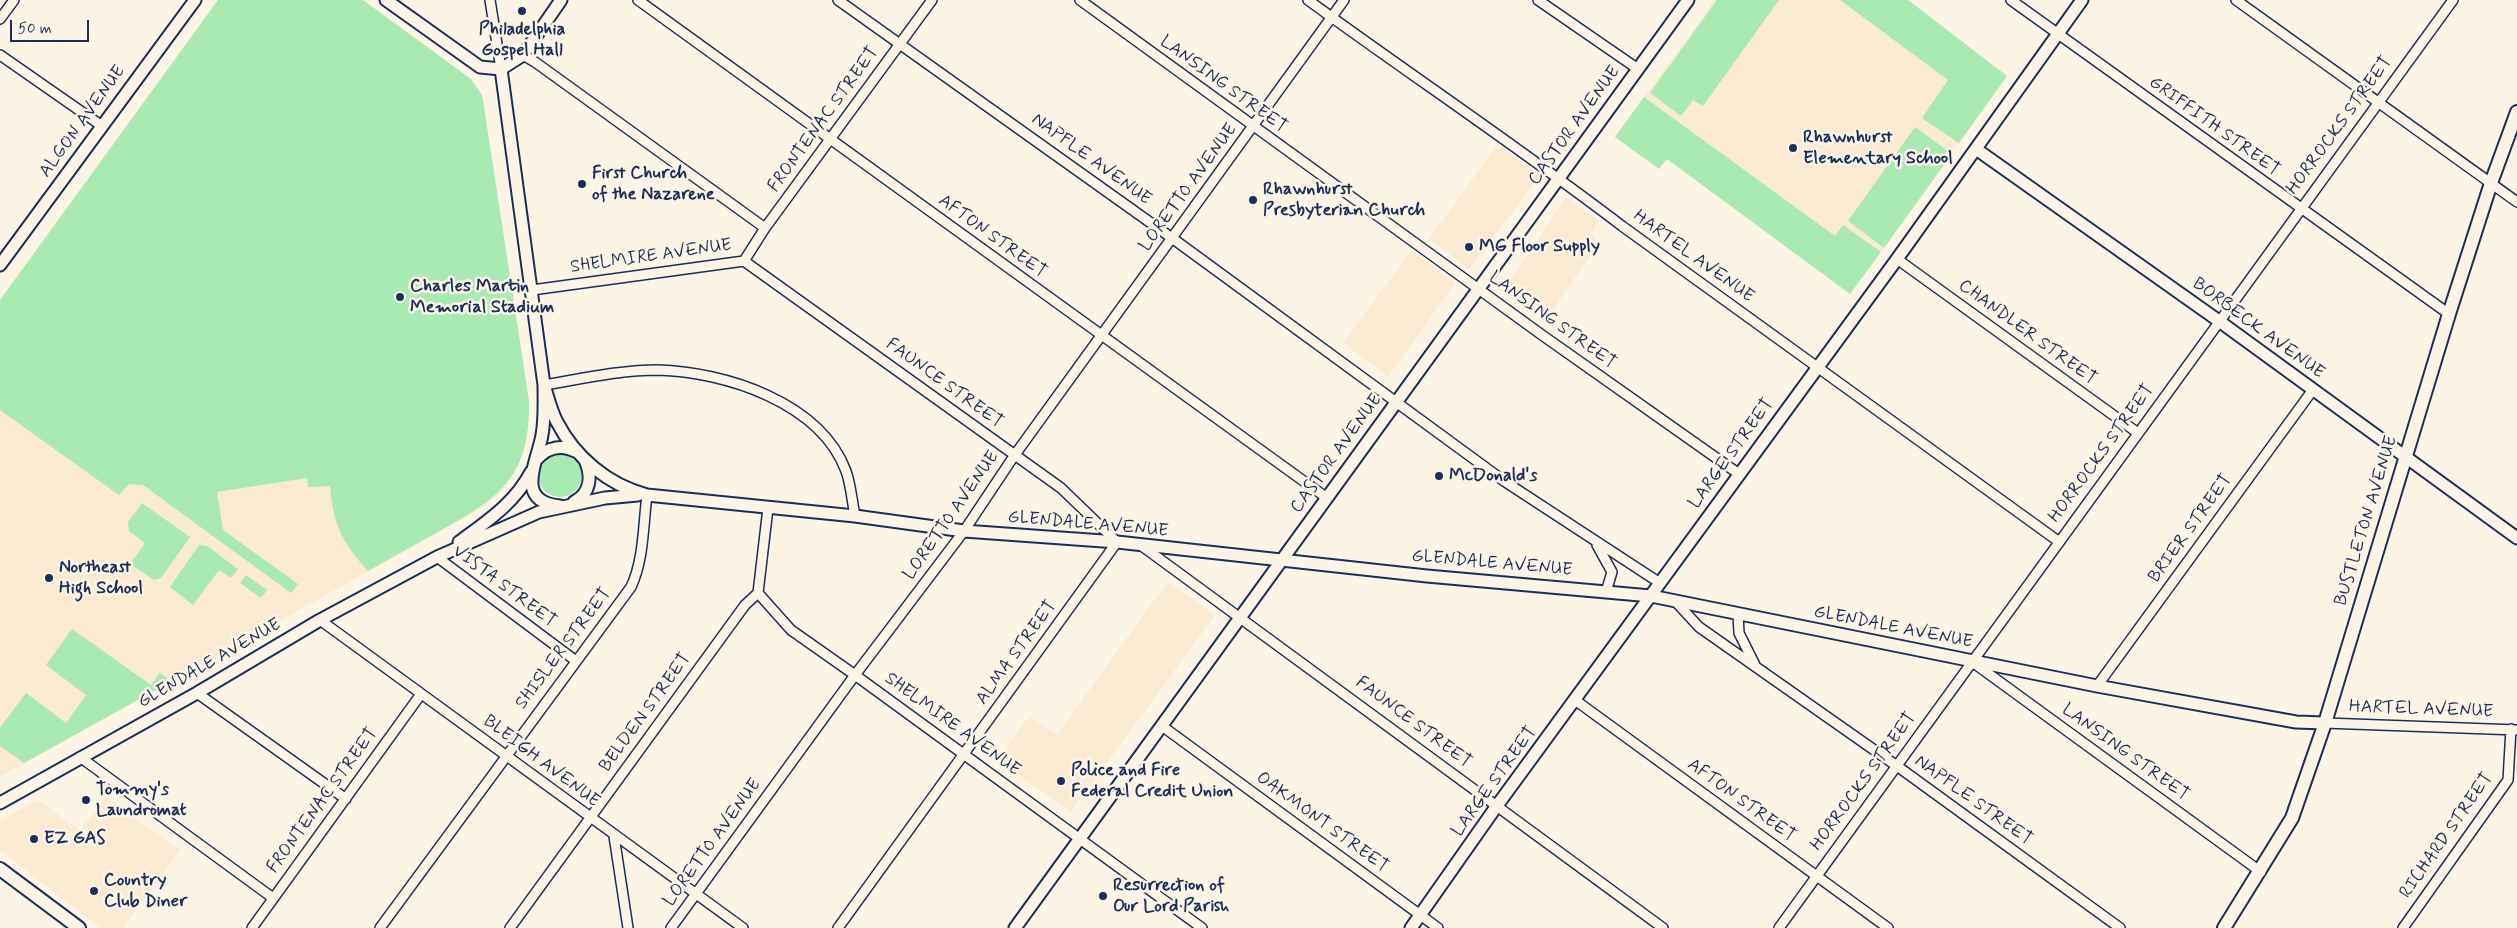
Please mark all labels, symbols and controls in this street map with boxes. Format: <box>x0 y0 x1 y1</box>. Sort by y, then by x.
marker: Philadelphia Gospel Hall <box>516 5 528 17</box>
scale bar <box>12 10 91 42</box>
text: 50 m <box>18 19 52 39</box>
place label: Philadelphia Gospel Hall <box>479 19 565 62</box>
street label: LANSING STREET <box>1155 31 1291 139</box>
street label: FRONTENAC STREET <box>764 43 884 197</box>
street label: HORROCKS STREET <box>2283 53 2397 199</box>
street label: ALGON AVENUE <box>35 62 131 182</box>
street label: CASTOR AVENUE <box>1525 62 1625 190</box>
street label: GRIFFITH STREET <box>2144 72 2284 182</box>
street label: NAPFLE AVENUE <box>1027 109 1155 211</box>
street label: LORETTO AVENUE <box>1135 120 1243 256</box>
place label: Rhawnhurst Elementary School <box>1803 127 1953 170</box>
marker: Rhawnhurst Elementary School <box>1787 142 1799 154</box>
place label: First Church of the Nazarene <box>592 163 715 205</box>
marker: First Church of the Nazarene <box>576 178 588 190</box>
place label: Rhawnhurst Presbyterian Church <box>1263 179 1425 222</box>
street label: AFTON STREET <box>934 190 1050 284</box>
marker: Rhawnhurst Presbyterian Church <box>1247 194 1259 206</box>
street label: HARTEL AVENUE <box>1628 206 1758 308</box>
street label: SHELMIRE AVENUE <box>569 235 733 279</box>
place label: MG Floor Supply <box>1479 236 1600 258</box>
marker: MG Floor Supply <box>1463 241 1475 253</box>
street label: LANSING STREET <box>1484 267 1620 375</box>
street label: BORBECK AVENUE <box>2188 274 2328 384</box>
place label: Charles Martin Memorial Stadium <box>410 276 554 318</box>
street label: CHANDLER STREET <box>1954 276 2100 390</box>
marker: Charles Martin Memorial Stadium <box>394 291 406 303</box>
street label: FAUNCE STREET <box>881 334 1007 434</box>
street label: HORROCKS STREET <box>2045 381 2159 527</box>
street label: CASTOR AVENUE <box>1287 390 1387 518</box>
street label: LARGE STREET <box>1685 395 1779 513</box>
street label: BUSTLETON AVENUE <box>2331 433 2403 609</box>
street label: LORETTO AVENUE <box>899 447 1005 585</box>
place label: McDonald's <box>1449 465 1537 487</box>
marker: McDonald's <box>1433 470 1445 482</box>
street label: BRIER STREET <box>2144 471 2238 587</box>
street label: GLENDALE AVENUE <box>1007 507 1169 543</box>
street label: VISTA STREET <box>448 541 560 633</box>
street label: GLENDALE AVENUE <box>1411 546 1573 582</box>
place label: Northeast High School <box>59 557 143 600</box>
marker: Northeast High School <box>43 572 55 584</box>
street label: SHISLER STREET <box>511 584 617 714</box>
street label: ALMA STREET <box>972 597 1062 709</box>
street label: GLENDALE AVENUE <box>1812 602 1974 654</box>
street label: GLENDALE AVENUE <box>135 614 285 714</box>
street label: BELDEN STREET <box>596 649 696 777</box>
street label: SHELMIRE AVENUE <box>880 668 1024 782</box>
street label: FAUNCE STREET <box>1351 672 1475 774</box>
street label: HARTEL AVENUE <box>2348 697 2494 723</box>
street label: LANSING STREET <box>2057 699 2193 807</box>
street label: HORROCKS STREET <box>1807 709 1921 855</box>
street label: BLEIGH AVENUE <box>478 711 604 813</box>
street label: LARGE STREET <box>1448 723 1542 841</box>
street label: FRONTENAC STREET <box>263 724 383 878</box>
street label: NAPFLE STREET <box>1910 751 2036 851</box>
street label: AFTON STREET <box>1683 754 1799 848</box>
place label: Police and Fire Federal Credit Union <box>1071 760 1233 802</box>
street label: OAKMONT STREET <box>1251 768 1393 878</box>
street label: RICHARD STREET <box>2396 769 2498 903</box>
street label: LORETTO AVENUE <box>659 775 767 911</box>
marker: Police and Fire Federal Credit Union <box>1055 775 1067 787</box>
place label: Tommy's Laundromat <box>96 779 186 822</box>
marker: Tommy's Laundromat <box>80 794 92 806</box>
place label: EZ GAS <box>44 828 106 850</box>
marker: EZ GAS <box>28 833 40 845</box>
place label: Country Club Diner <box>104 870 187 912</box>
place label: Resurrection of Our Lord Parish <box>1113 875 1229 918</box>
marker: Country Club Diner <box>88 885 100 897</box>
marker: Resurrection of Our Lord Parish <box>1097 890 1109 902</box>

